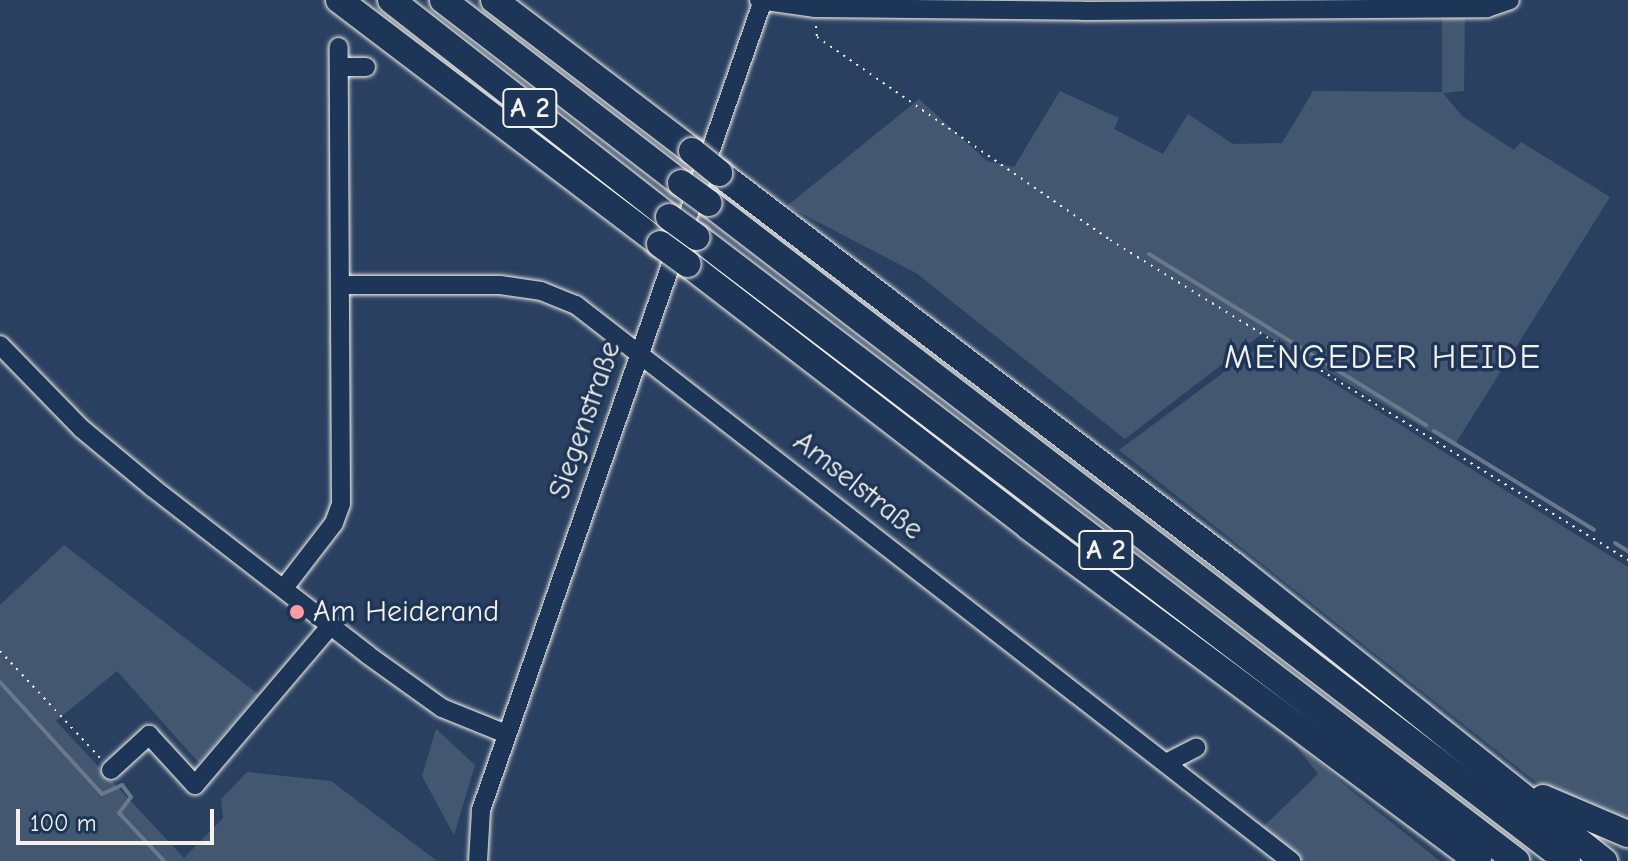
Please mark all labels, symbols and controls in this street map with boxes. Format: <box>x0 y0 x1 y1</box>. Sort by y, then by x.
road number: A 2 <box>502 84 558 132</box>
street label: Siegenstraße <box>541 336 629 504</box>
district label: MENGEDER HEIDE <box>1224 338 1542 378</box>
street label: Amselstraße <box>786 424 930 548</box>
road number: A 2 <box>1078 526 1134 574</box>
place label: Am Heiderand <box>313 594 499 630</box>
marker: Am Heiderand <box>288 603 306 621</box>
scale bar <box>20 793 218 843</box>
text: 100 m <box>30 809 97 837</box>

